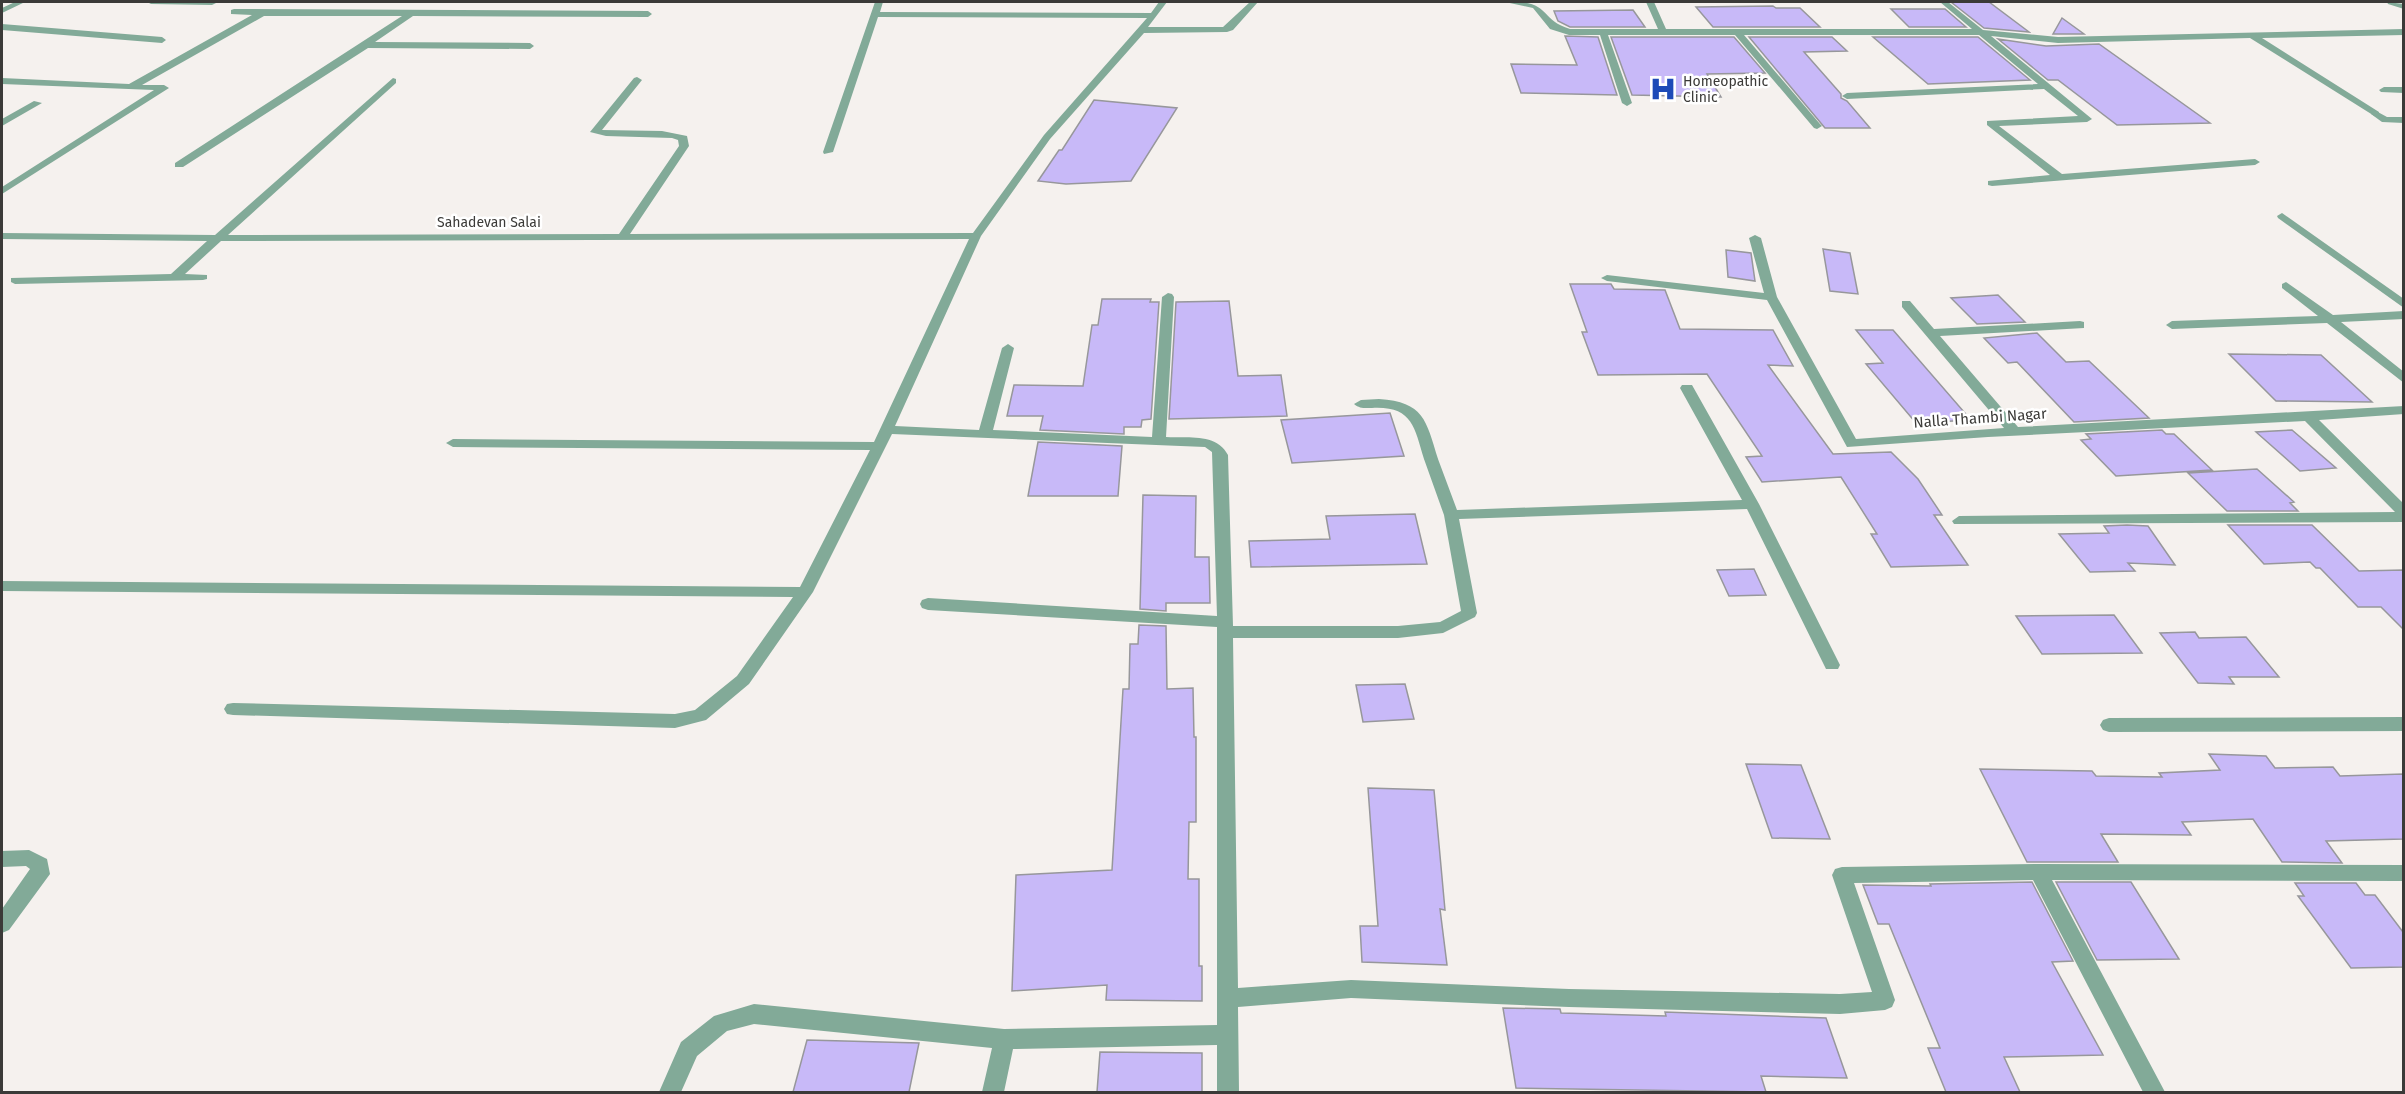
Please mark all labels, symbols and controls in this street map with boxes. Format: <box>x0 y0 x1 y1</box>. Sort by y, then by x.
place label: Homeopathic Clinic <box>1683 73 1768 106</box>
hospital icon: Homeopathic Clinic <box>1648 74 1678 104</box>
street label: Sahadevan Salai <box>437 214 541 231</box>
street label: Nalla Thambi Nagar <box>1913 404 2047 432</box>

